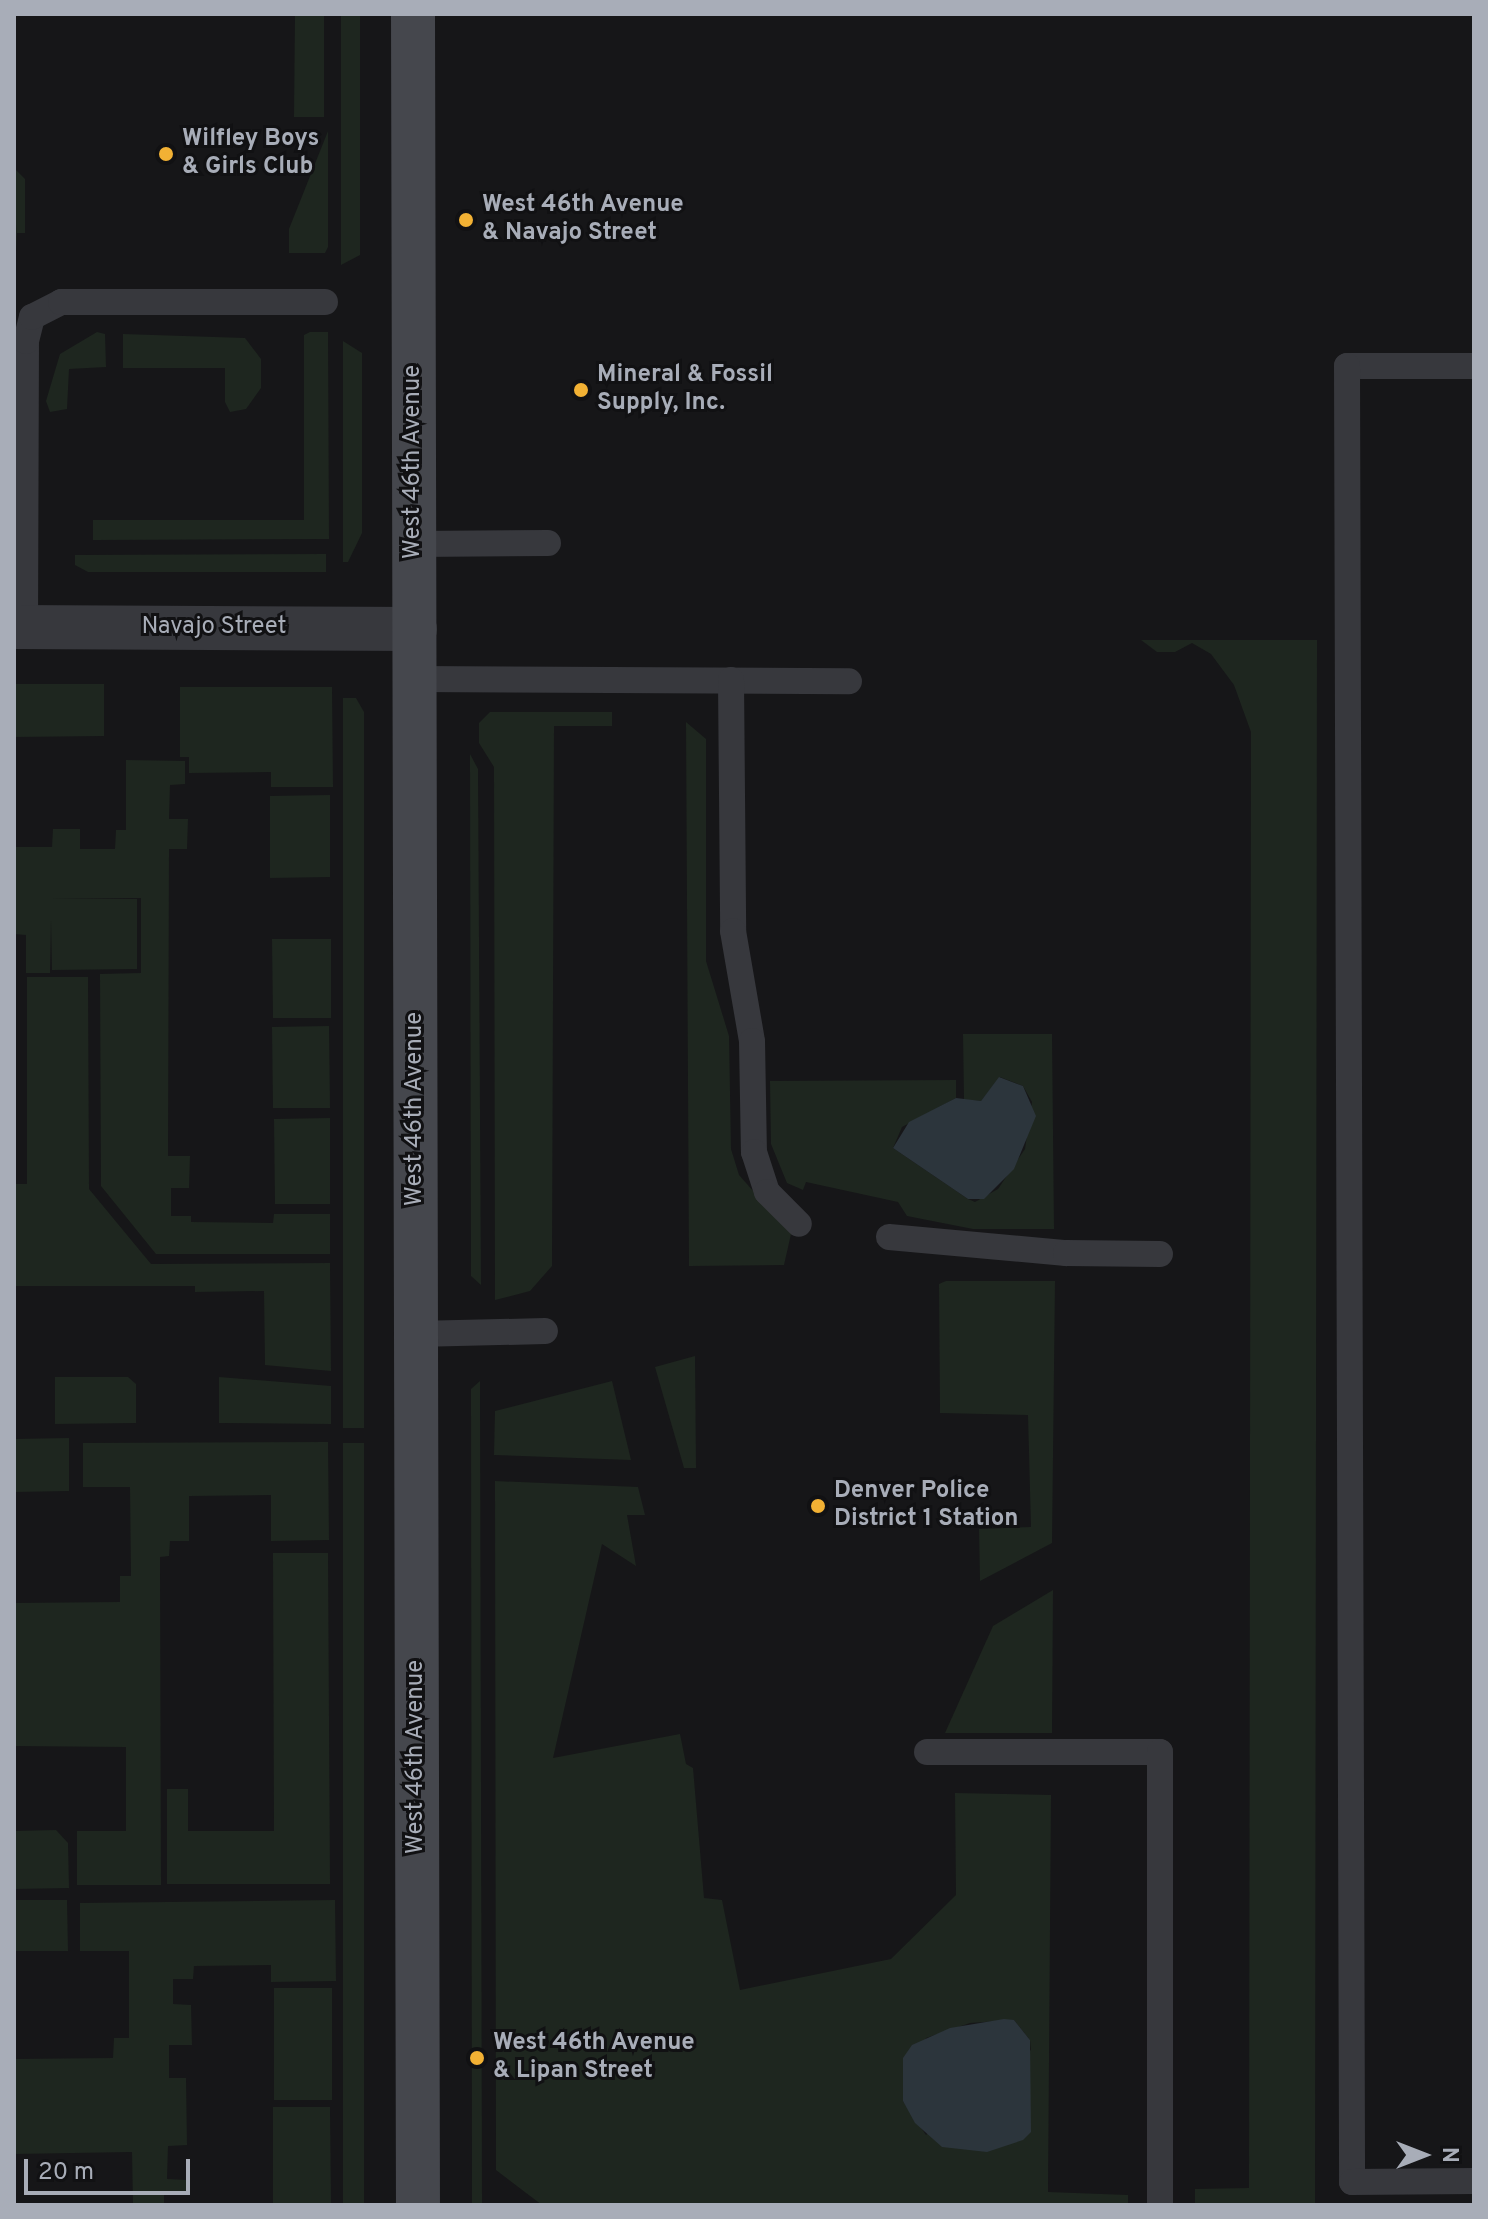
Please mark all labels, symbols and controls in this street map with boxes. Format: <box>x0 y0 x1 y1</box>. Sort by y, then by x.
place label: Wilfley Boys & Girls Club <box>182 126 319 182</box>
marker: Wilfley Boys & Girls Club <box>157 145 175 163</box>
place label: West 46th Avenue & Navajo Street <box>482 192 685 248</box>
marker: West 46th Avenue & Navajo Street <box>457 211 475 229</box>
place label: Mineral & Fossil Supply, Inc. <box>597 362 773 418</box>
street label: West 46th Avenue <box>400 364 428 560</box>
marker: Mineral & Fossil Supply, Inc. <box>572 381 590 399</box>
street label: Navajo Street <box>141 614 287 642</box>
street label: West 46th Avenue <box>402 1011 430 1207</box>
place label: Denver Police District 1 Station <box>834 1478 1018 1534</box>
marker: Denver Police District 1 Station <box>809 1497 827 1515</box>
street label: West 46th Avenue <box>403 1659 431 1855</box>
place label: West 46th Avenue & Lipan Street <box>493 2030 696 2086</box>
marker: West 46th Avenue & Lipan Street <box>468 2049 486 2067</box>
north arrow <box>1384 2115 1464 2195</box>
scale bar <box>28 2143 194 2193</box>
text: N <box>1435 2147 1462 2163</box>
text: 20 m <box>38 2158 94 2188</box>

